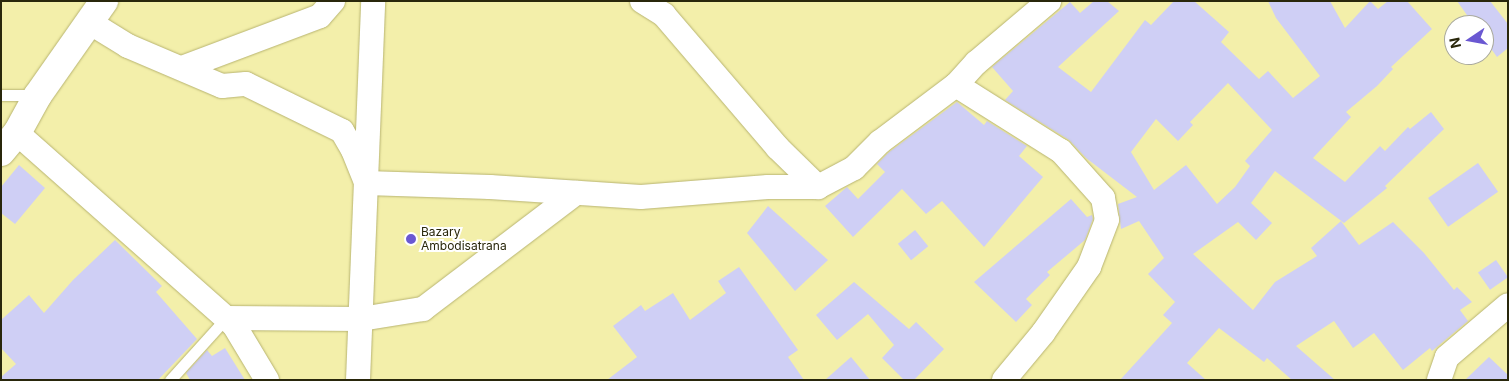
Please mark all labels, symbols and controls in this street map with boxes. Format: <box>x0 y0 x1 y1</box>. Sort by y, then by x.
north arrow <box>1444 15 1494 65</box>
text: N <box>1445 36 1464 50</box>
place label: Bazary Ambodisatrana <box>421 225 507 253</box>
marker: Bazary Ambodisatrana <box>405 233 417 245</box>

